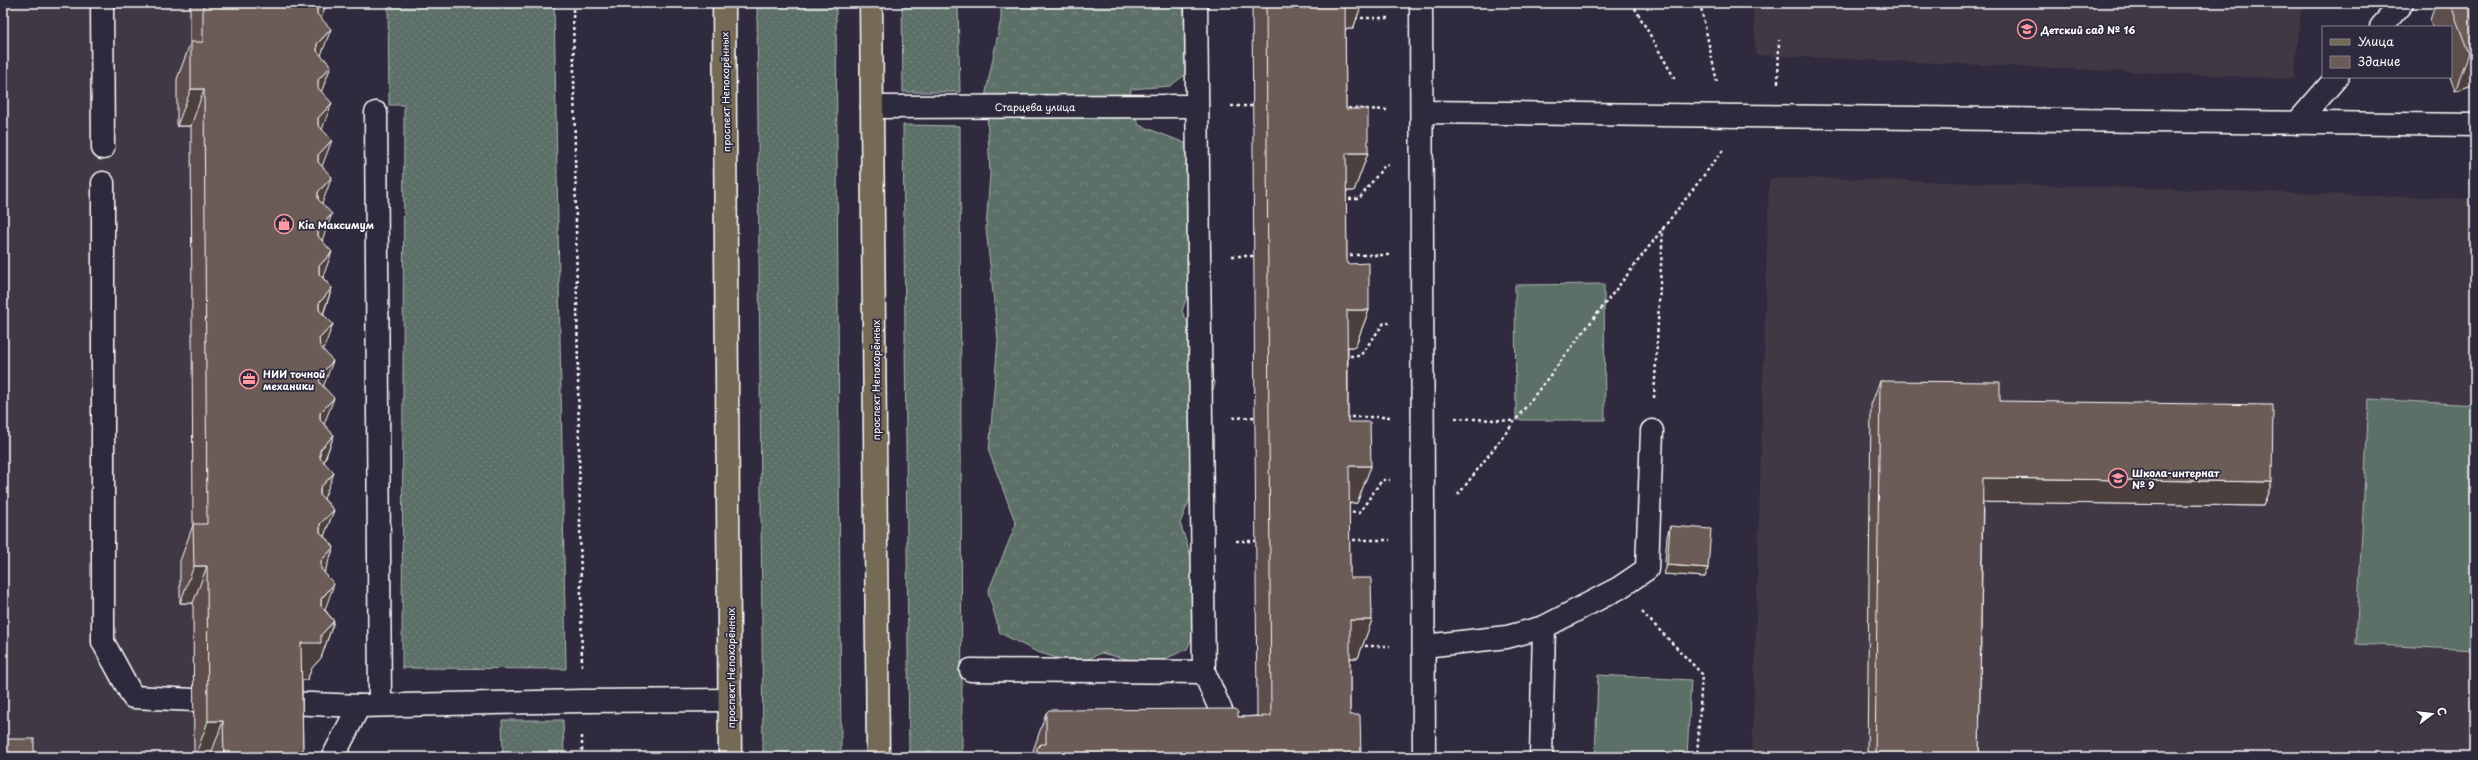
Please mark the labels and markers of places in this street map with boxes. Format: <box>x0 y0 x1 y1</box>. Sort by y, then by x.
school or university icon: Детский сад № 16 <box>2016 18 2038 40</box>
place label: Детский сад № 16 <box>2040 22 2135 37</box>
shop icon: Kia Максимум <box>273 213 295 235</box>
place label: Kia Максимум <box>298 217 374 232</box>
place label: НИИ точной механики <box>263 366 325 393</box>
office icon: НИИ точной механики <box>238 368 260 390</box>
place label: Школа-интернат № 9 <box>2132 465 2220 492</box>
school or university icon: Школа-интернат № 9 <box>2107 467 2129 489</box>

